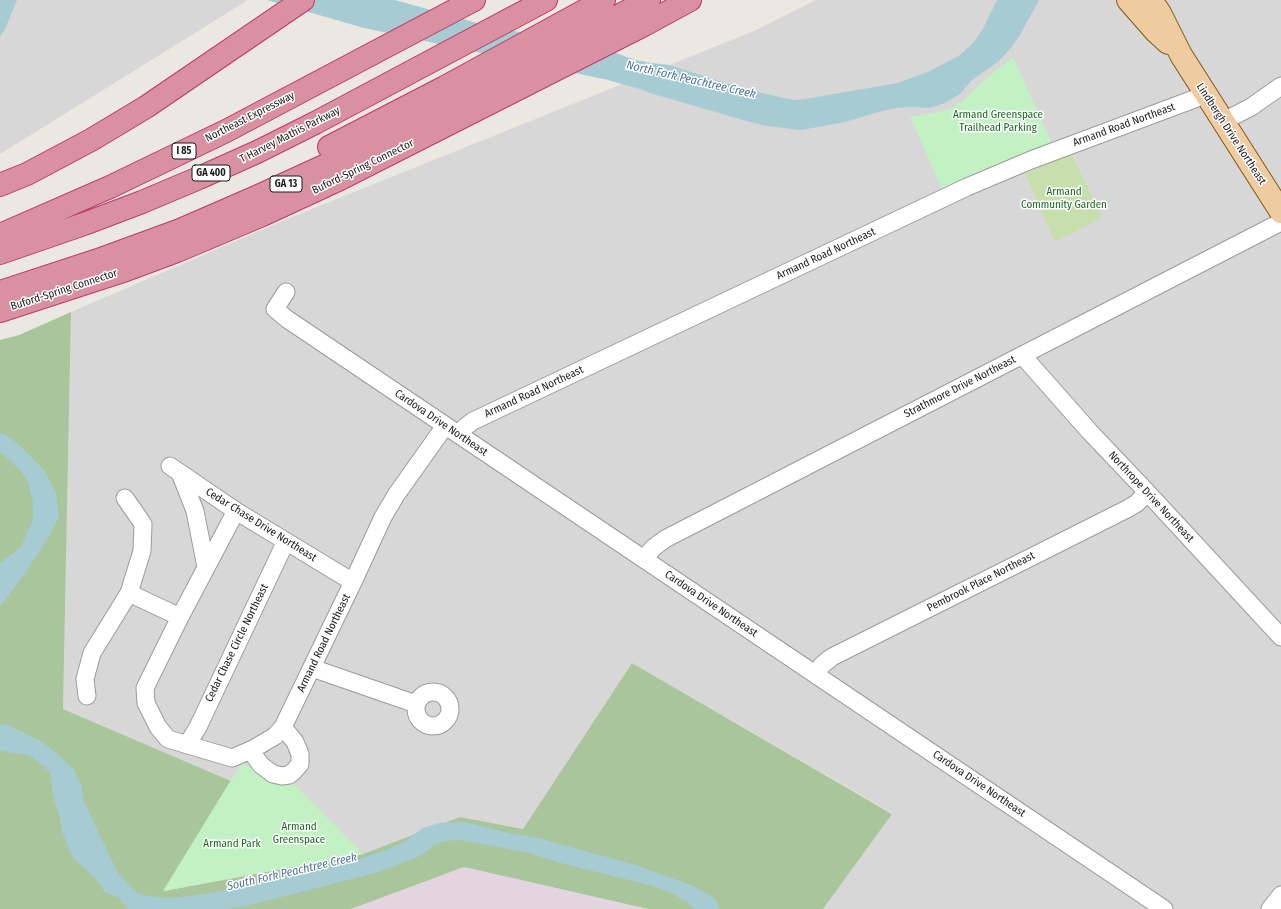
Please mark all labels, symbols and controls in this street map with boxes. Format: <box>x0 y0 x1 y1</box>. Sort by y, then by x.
water label: North Fork Peachtree Creek <box>625 58 757 102</box>
street label: Lindbergh Drive Northeast <box>1193 81 1269 187</box>
street label: Northeast Expressway <box>203 89 297 145</box>
street label: Armand Road Northeast <box>1071 100 1177 150</box>
street label: T Harvey Mathis Parkway <box>238 104 342 166</box>
park label: Armand Greenspace Trailhead Parking <box>953 108 1043 134</box>
street label: Buford-Spring Connector <box>310 137 416 197</box>
road number: I 85 <box>172 143 196 159</box>
road number: GA 400 <box>192 165 230 181</box>
road number: GA 13 <box>270 176 302 192</box>
park label: Armand Community Garden <box>1021 185 1107 211</box>
street label: Armand Road Northeast <box>774 225 878 283</box>
street label: Buford-Spring Connector <box>9 267 119 313</box>
street label: Strathmore Drive Northeast <box>902 353 1018 421</box>
street label: Armand Road Northeast <box>482 363 586 421</box>
street label: Cardova Drive Northeast <box>392 387 490 459</box>
street label: Northrope Drive Northeast <box>1105 449 1197 545</box>
street label: Cedar Chase Drive Northeast <box>203 485 319 565</box>
street label: Pembrook Place Northeast <box>925 549 1037 615</box>
street label: Cardova Drive Northeast <box>662 568 760 640</box>
street label: Cedar Chase Circle Northeast <box>203 582 271 704</box>
street label: Armand Road Northeast <box>294 592 354 694</box>
street label: Cardova Drive Northeast <box>930 748 1028 820</box>
park label: Armand Greenspace <box>273 820 325 846</box>
park label: Armand Park <box>203 837 261 851</box>
water label: South Fork Peachtree Creek <box>226 850 358 894</box>

